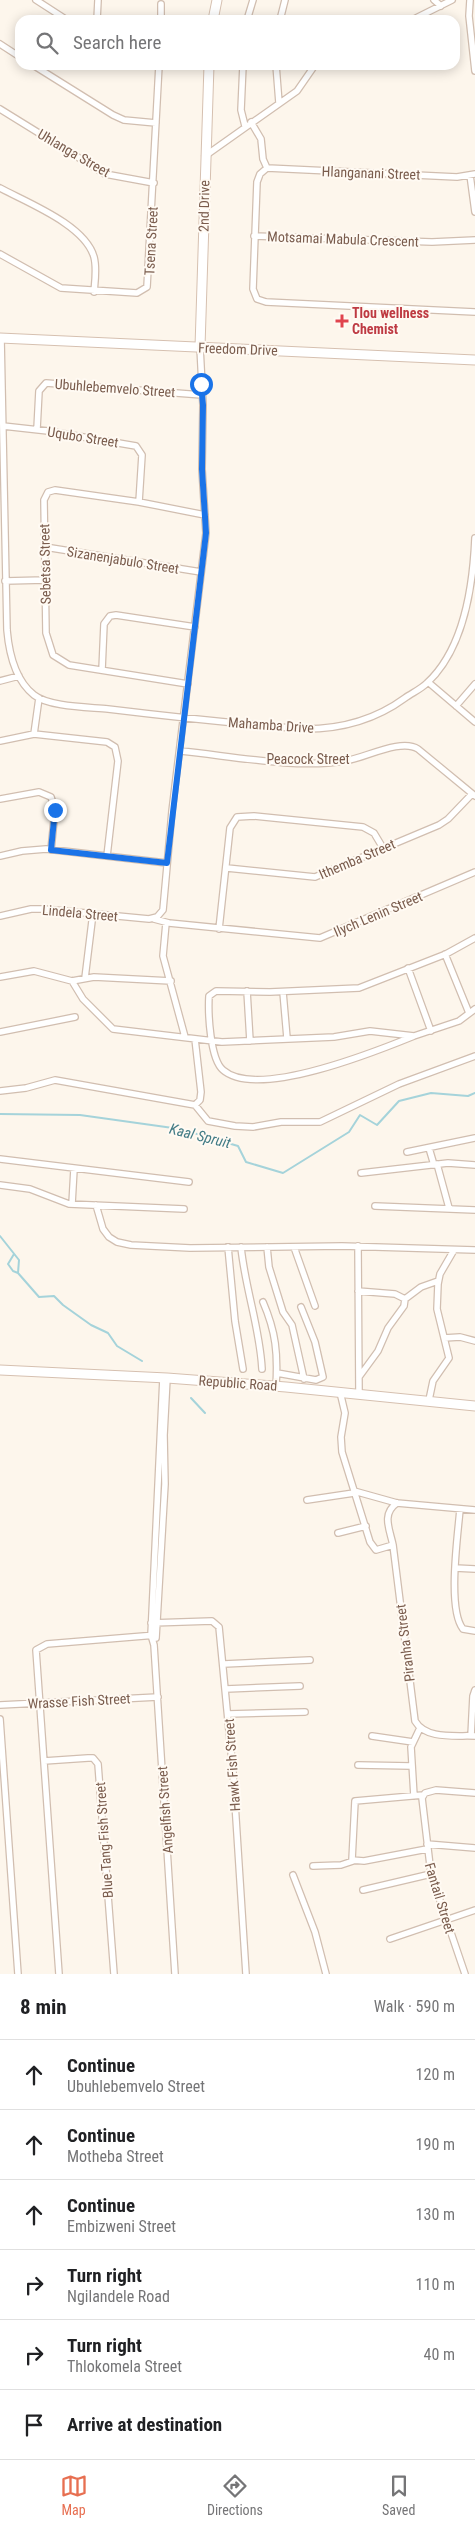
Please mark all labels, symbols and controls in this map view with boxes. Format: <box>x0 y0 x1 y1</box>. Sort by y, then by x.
search box <box>15 15 460 70</box>
icon: search <box>33 29 61 57</box>
text: Search here <box>73 31 161 54</box>
street label: Uhlanga Street <box>35 126 113 180</box>
street label: Hlanganani Street <box>322 163 420 183</box>
street label: 2nd Drive <box>196 180 212 232</box>
street label: Tsena Street <box>141 206 161 276</box>
street label: Motsamai Mabula Crescent <box>267 228 419 250</box>
place label: Tlou wellness Chemist <box>352 305 429 337</box>
marker: Tlou wellness Chemist <box>336 315 348 327</box>
street label: Freedom Drive <box>198 340 278 358</box>
route start <box>190 373 213 396</box>
street label: Ubuhlebemvelo Street <box>54 376 176 400</box>
street label: Uqubo Street <box>46 423 120 451</box>
street label: Sebetsa Street <box>36 524 54 604</box>
street label: Sizanenjabulo Street <box>66 543 180 577</box>
street label: Mahamba Drive <box>228 714 315 736</box>
street label: Peacock Street <box>266 751 350 767</box>
route end <box>44 799 67 822</box>
street label: Ithemba Street <box>317 836 397 882</box>
street label: Ilych Lenin Street <box>331 888 425 940</box>
street label: Lindela Street <box>41 902 119 924</box>
water label: Kaal Spruit <box>168 1120 233 1152</box>
street label: Republic Road <box>198 1372 278 1394</box>
street label: Piranha Street <box>392 1603 418 1683</box>
street label: Wrasse Fish Street <box>27 1690 131 1712</box>
street label: Hawk Fish Street <box>221 1718 243 1812</box>
street label: Angelfish Street <box>154 1766 176 1854</box>
street label: Blue Tang Fish Street <box>92 1781 116 1899</box>
street label: Fantail Street <box>422 1861 458 1935</box>
text: 8 min <box>20 1995 67 2019</box>
text: Walk · 590 m <box>374 1997 455 2016</box>
text: Continue <box>67 2054 135 2077</box>
icon: ahead <box>20 2061 48 2089</box>
text: 120 m <box>416 2065 455 2084</box>
text: Ubuhlebemvelo Street <box>67 2077 205 2096</box>
text: Continue <box>67 2124 135 2147</box>
icon: ahead <box>20 2131 48 2159</box>
text: 190 m <box>416 2135 455 2154</box>
text: Motheba Street <box>67 2147 164 2166</box>
text: Continue <box>67 2194 135 2217</box>
icon: ahead <box>20 2201 48 2229</box>
text: 130 m <box>416 2205 455 2224</box>
text: Embizweni Street <box>67 2217 176 2236</box>
text: Turn right <box>67 2264 142 2287</box>
icon: right <box>20 2271 48 2299</box>
text: 110 m <box>416 2275 455 2294</box>
text: Ngilandele Road <box>67 2287 170 2306</box>
text: Turn right <box>67 2334 142 2357</box>
icon: right <box>20 2341 48 2369</box>
text: 40 m <box>423 2345 455 2364</box>
text: Thlokomela Street <box>67 2357 182 2376</box>
icon: arrive <box>20 2411 48 2439</box>
text: Arrive at destination <box>67 2413 222 2436</box>
tab: Map <box>60 2472 88 2518</box>
tab: Directions <box>207 2472 263 2518</box>
tab: Saved <box>382 2472 415 2518</box>

